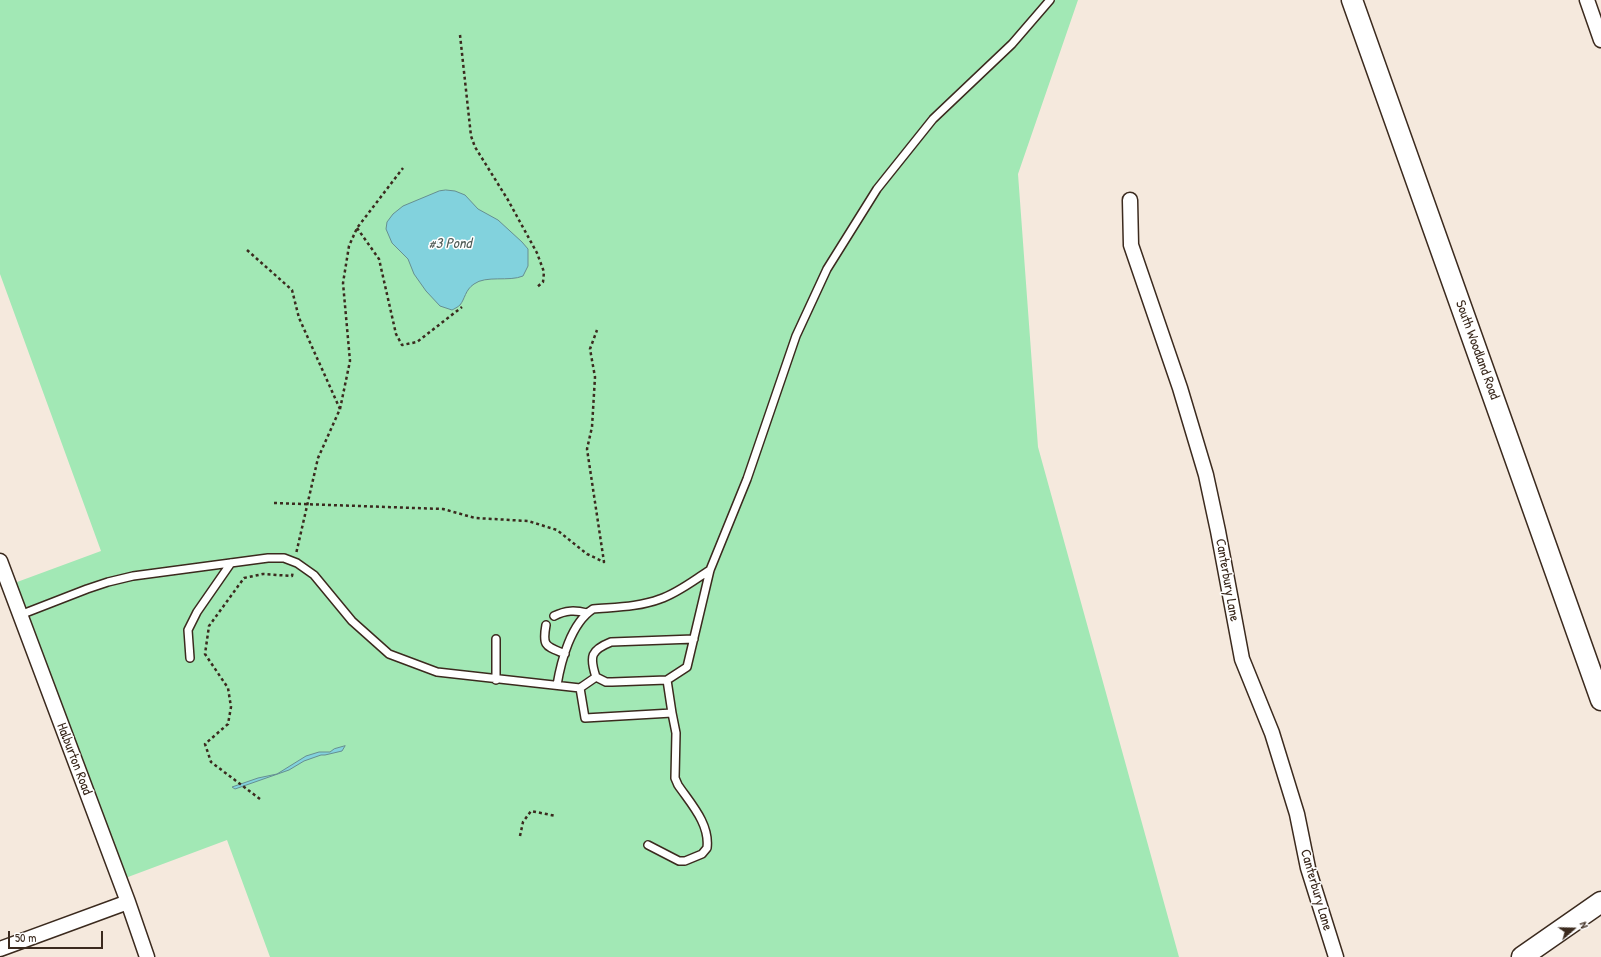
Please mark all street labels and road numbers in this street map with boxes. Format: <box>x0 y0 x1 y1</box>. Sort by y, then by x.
street label: South Woodland Road <box>1451 298 1503 402</box>
street label: Canterbury Lane <box>1211 537 1243 623</box>
street label: Halburton Road <box>53 721 95 797</box>
street label: Canterbury Lane <box>1296 847 1336 933</box>

